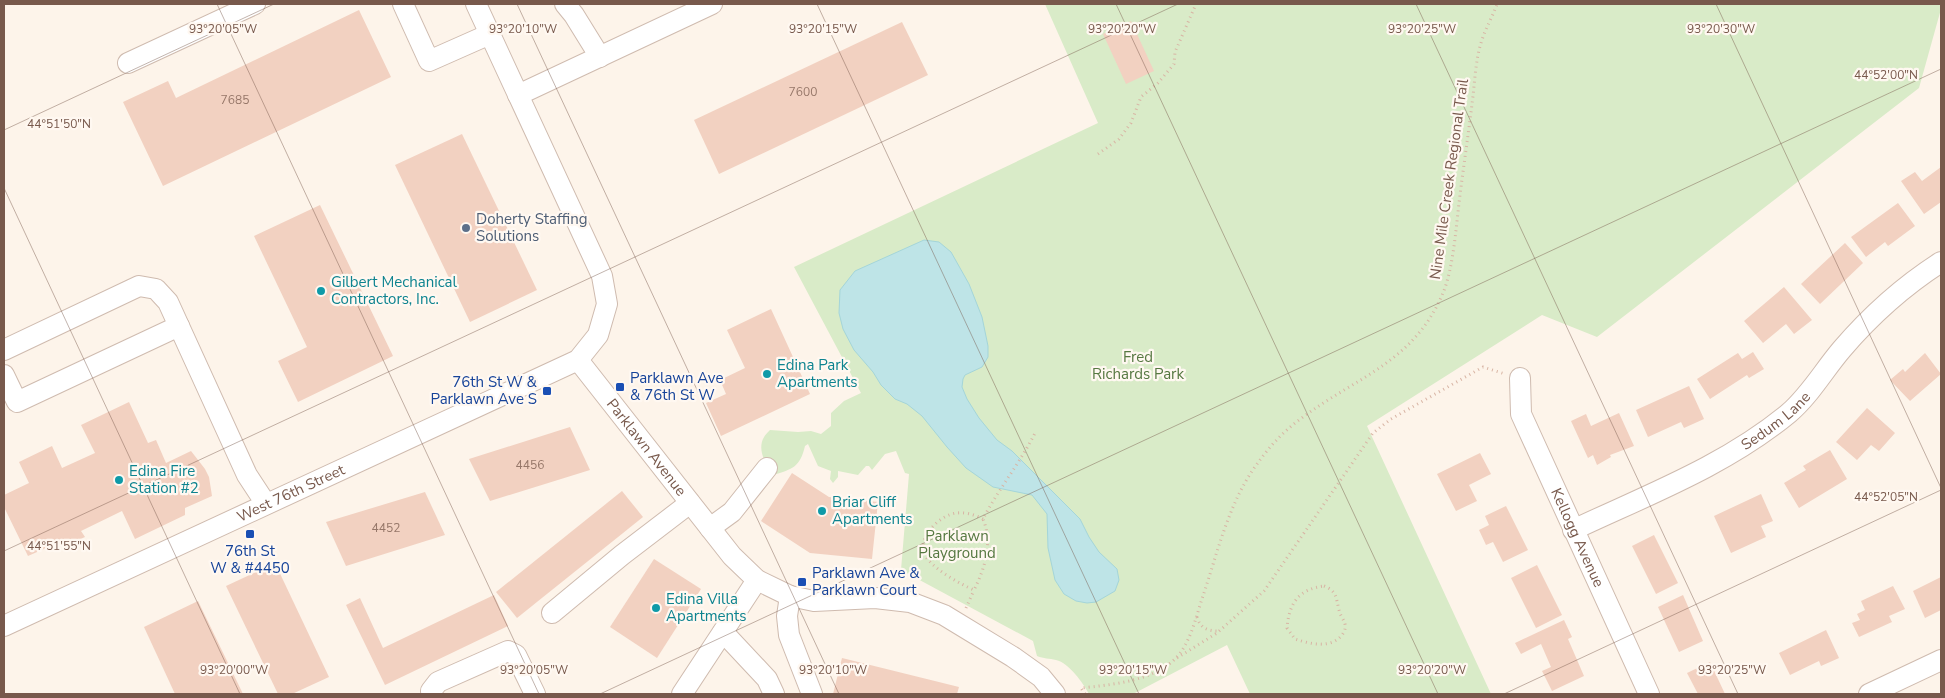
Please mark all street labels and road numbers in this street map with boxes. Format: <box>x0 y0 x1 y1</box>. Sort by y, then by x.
street label: Nine Mile Creek Regional Trail <box>1425 77 1473 281</box>
street label: Sedum Lane <box>1737 387 1815 455</box>
street label: Parklawn Avenue <box>602 395 691 500</box>
street label: West 76th Street <box>234 459 348 527</box>
street label: Kellogg Avenue <box>1546 485 1609 590</box>

